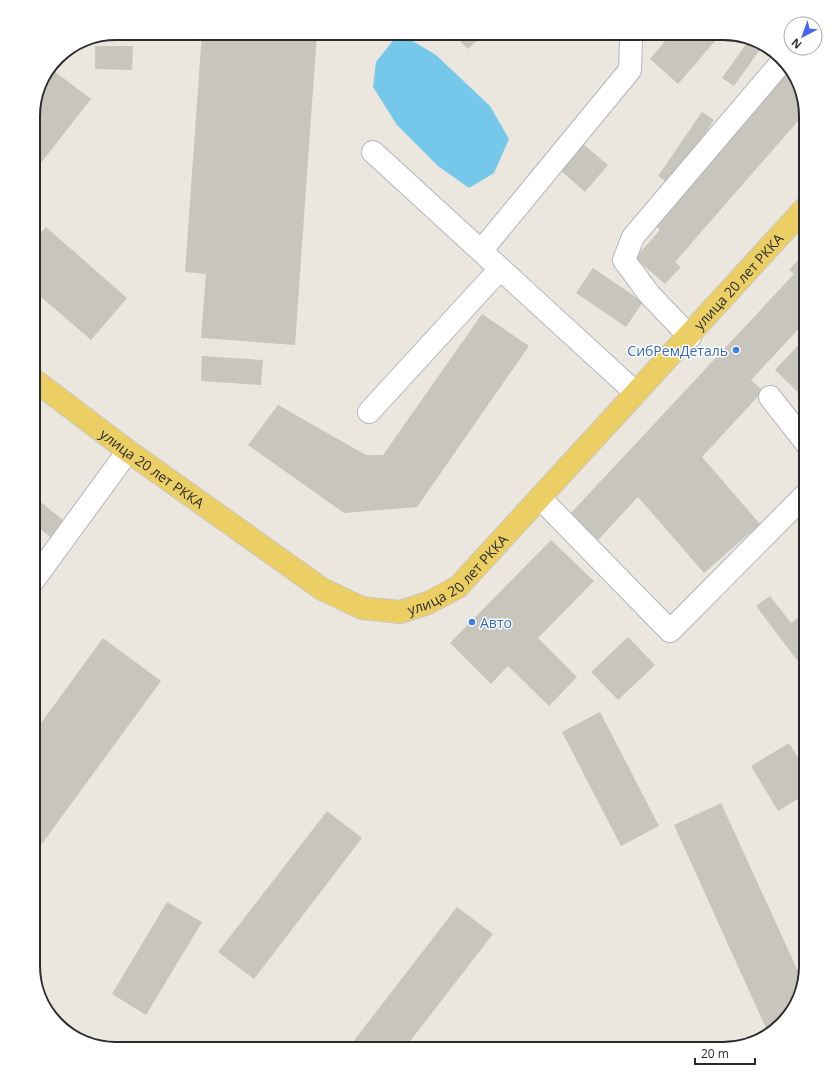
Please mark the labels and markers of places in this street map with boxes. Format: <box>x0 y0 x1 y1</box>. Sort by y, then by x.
place label: СибРемДеталь <box>627 341 728 360</box>
marker: СибРемДеталь <box>731 345 741 355</box>
place label: Авто <box>480 613 512 632</box>
marker: Авто <box>467 617 477 627</box>

